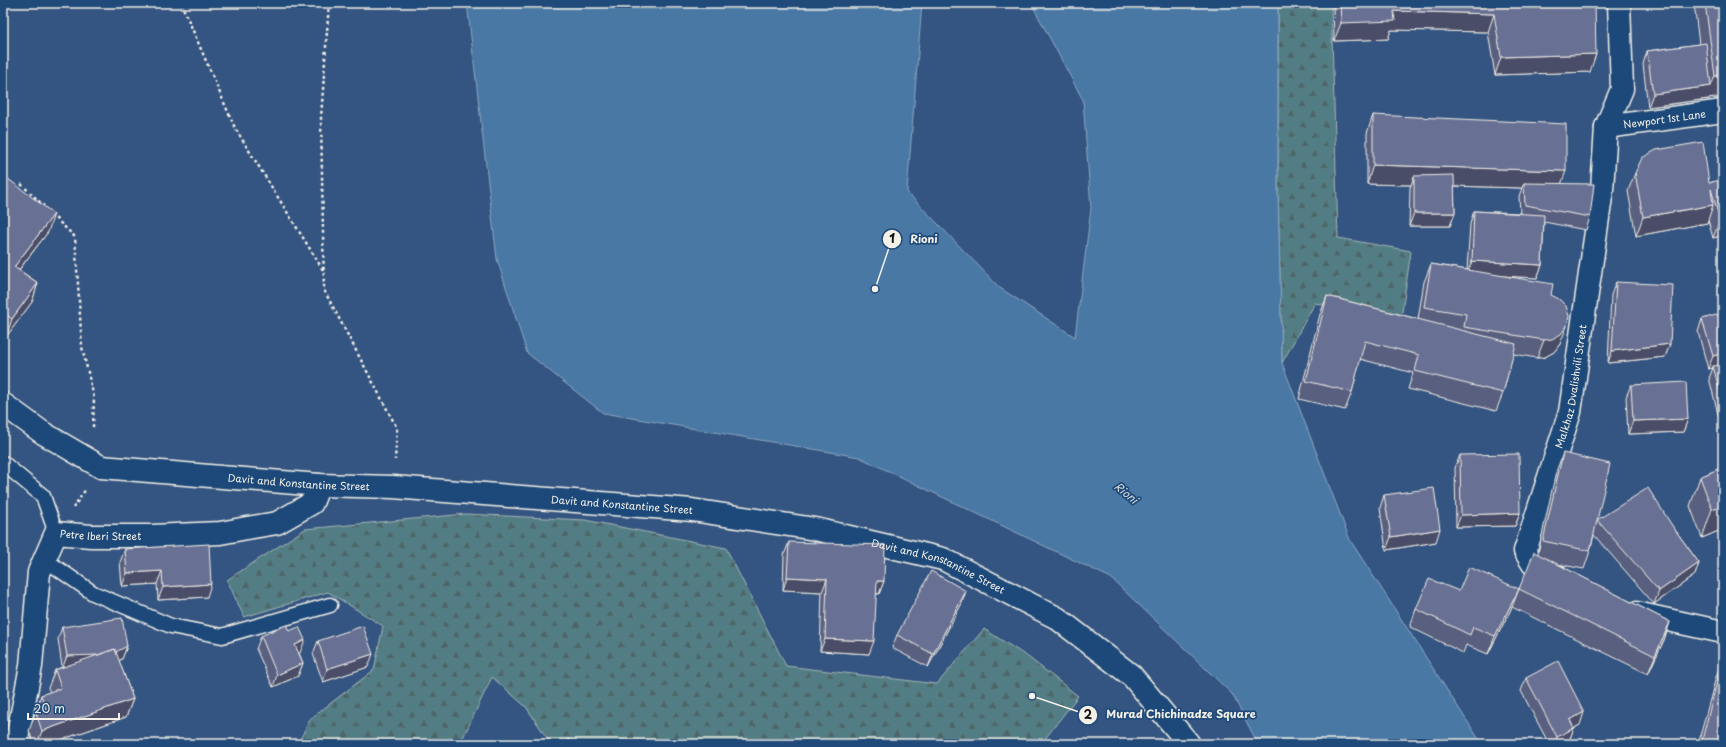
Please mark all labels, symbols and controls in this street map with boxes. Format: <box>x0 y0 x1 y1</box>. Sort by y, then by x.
street label: Newport 1st Lane <box>1622 105 1707 132</box>
callout: Rioni <box>882 227 946 250</box>
text: 1 <box>889 229 895 247</box>
text: Rioni <box>910 230 938 247</box>
street label: Malkhaz Dvalishvili Street <box>1551 324 1590 450</box>
street label: Davit and Konstantine Street <box>227 470 370 493</box>
water label: Rioni <box>1111 478 1143 509</box>
street label: Davit and Konstantine Street <box>551 491 693 517</box>
street label: Petre Iberi Street <box>59 525 141 543</box>
street label: Davit and Konstantine Street <box>870 534 1008 597</box>
scale bar <box>28 695 119 721</box>
text: 20 m <box>34 699 65 717</box>
callout: Murad Chichinadze Square <box>1078 703 1265 726</box>
text: 2 <box>1084 705 1093 723</box>
text: Murad Chichinadze Square <box>1106 705 1256 722</box>

